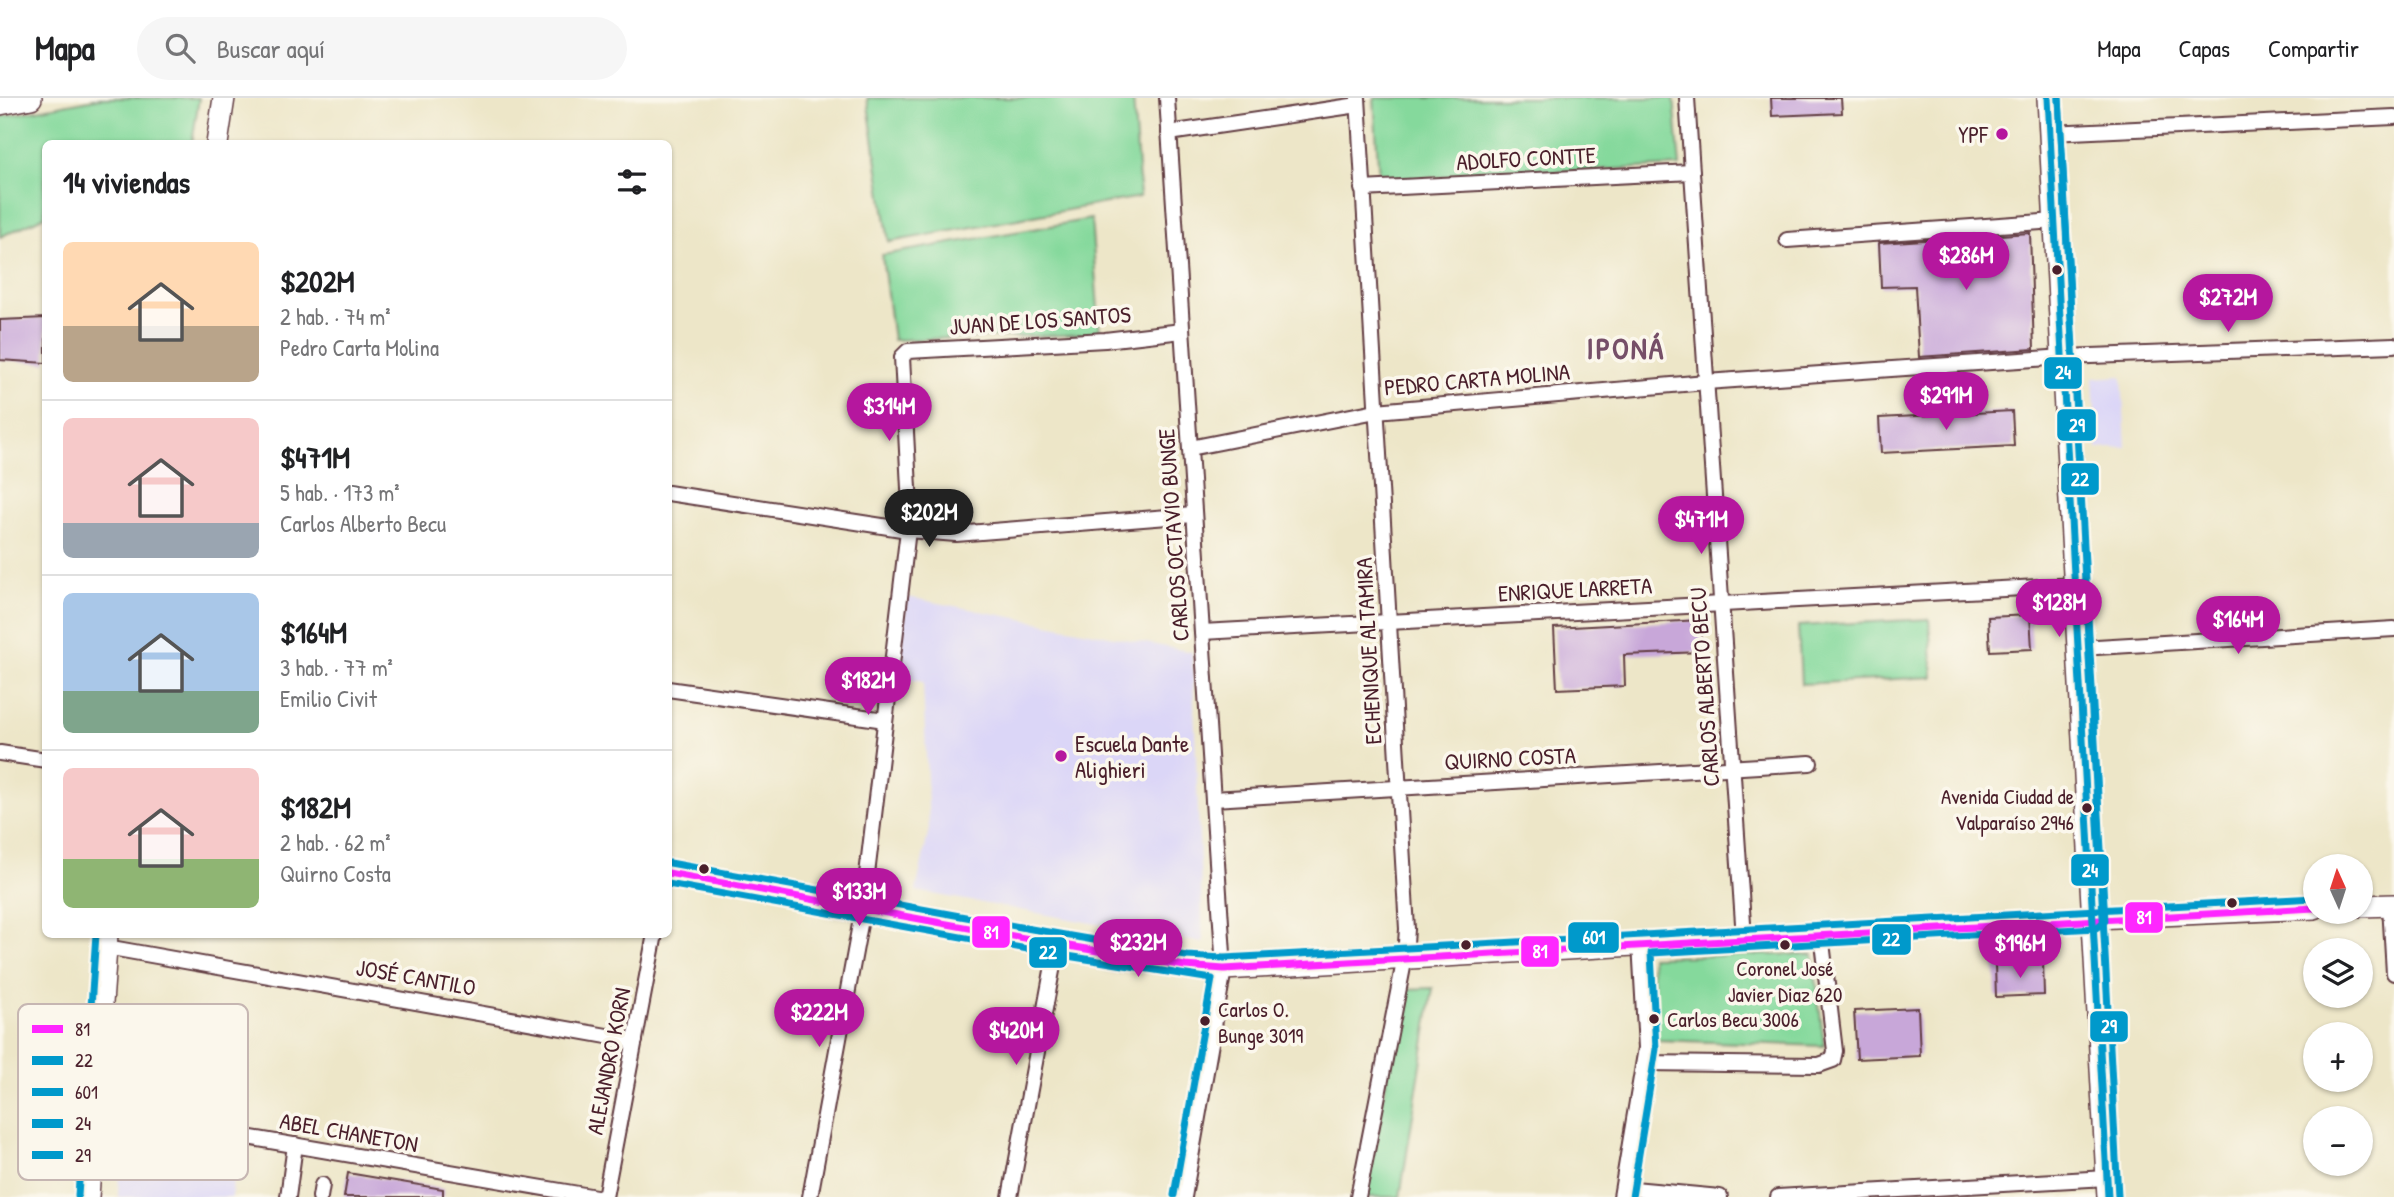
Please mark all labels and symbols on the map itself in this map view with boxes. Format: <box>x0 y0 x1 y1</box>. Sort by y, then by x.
place label: YPF <box>1958 119 1989 150</box>
marker: YPF <box>1994 126 2010 142</box>
street label: ADOLFO CONTTE <box>1456 139 1596 177</box>
pin: $286M <box>1917 232 2015 292</box>
unlabelled marker <box>2050 263 2064 277</box>
pin: $272M <box>2179 274 2277 334</box>
street label: JUAN DE LOS SANTOS <box>948 298 1132 342</box>
district label: IPONÁ <box>1587 328 1665 368</box>
street label: PEDRO CARTA MOLINA <box>1383 355 1571 403</box>
line badge: 24 <box>2043 356 2083 390</box>
text: 24 <box>2055 359 2071 385</box>
pin: $291M <box>1897 372 1995 432</box>
pin: $314M <box>840 384 938 443</box>
line badge: 29 <box>2056 408 2097 442</box>
text: 29 <box>2069 412 2085 438</box>
street label: CARLOS OCTAVIO BUNGE <box>1150 428 1196 642</box>
line badge: 22 <box>2060 462 2100 496</box>
text: 22 <box>2071 466 2089 492</box>
pin: $202M <box>880 490 978 549</box>
pin: $471M <box>1652 496 1750 556</box>
street label: ECHENIQUE ALTAMIRA <box>1348 557 1388 745</box>
street label: ENRIQUE LARRETA <box>1497 569 1653 609</box>
pin: $128M <box>2010 580 2108 639</box>
street label: CARLOS ALBERTO BECU <box>1682 586 1726 788</box>
pin: $164M <box>2189 596 2287 656</box>
pin: $182M <box>819 658 917 717</box>
place label: Escuela Dante Alighieri <box>1075 728 1189 785</box>
street label: QUIRNO COSTA <box>1443 739 1577 777</box>
marker: Escuela Dante Alighieri <box>1053 748 1069 764</box>
place label: Avenida Ciudad de Valparaíso 2946 <box>1941 782 2074 837</box>
marker: Avenida Ciudad de Valparaíso 2946 <box>2080 801 2094 815</box>
line badge: 24 <box>2070 853 2110 887</box>
north arrow <box>2303 854 2373 924</box>
text: 24 <box>2082 857 2098 883</box>
unlabelled marker <box>697 862 711 876</box>
pin: $133M <box>810 868 908 928</box>
unlabelled marker <box>2225 896 2239 910</box>
line badge: 81 <box>2124 901 2164 934</box>
text: 81 <box>2136 904 2152 930</box>
line badge: 81 <box>971 915 1011 949</box>
text: 81 <box>983 919 999 945</box>
pin: $232M <box>1089 920 1187 979</box>
pin: $196M <box>1971 920 2069 980</box>
line badge: 601 <box>1567 921 1620 954</box>
line badge: 22 <box>1871 923 1912 956</box>
text: 601 <box>1583 924 1606 950</box>
text: 22 <box>1882 926 1900 952</box>
line badge: 81 <box>1520 935 1560 968</box>
line badge: 22 <box>1028 936 1068 969</box>
unlabelled marker <box>1459 938 1473 952</box>
text: 81 <box>1532 938 1548 964</box>
marker: Coronel José Javier Diaz 620 <box>1778 938 1792 952</box>
text: 22 <box>1039 939 1057 965</box>
street label: JOSÉ CANTILO <box>354 951 478 1003</box>
place label: Coronel José Javier Diaz 620 <box>1728 954 1842 1009</box>
street label: ALEJANDRO KORN <box>579 985 637 1137</box>
pin: $222M <box>770 990 868 1049</box>
place label: Carlos O. Bunge 3019 <box>1218 995 1304 1050</box>
legend <box>18 1004 248 1180</box>
place label: Carlos Becu 3006 <box>1667 1005 1799 1034</box>
pin: $420M <box>967 1007 1065 1067</box>
line badge: 29 <box>2089 1010 2129 1043</box>
marker: Carlos Becu 3006 <box>1647 1012 1661 1026</box>
text: 29 <box>2101 1013 2117 1039</box>
marker: Carlos O. Bunge 3019 <box>1198 1014 1212 1028</box>
text: 81 <box>75 1016 90 1042</box>
text: 22 <box>75 1047 93 1073</box>
text: 601 <box>75 1079 98 1105</box>
street label: ABEL CHANETON <box>278 1105 420 1159</box>
text: 24 <box>75 1110 91 1136</box>
text: 29 <box>75 1142 91 1168</box>

